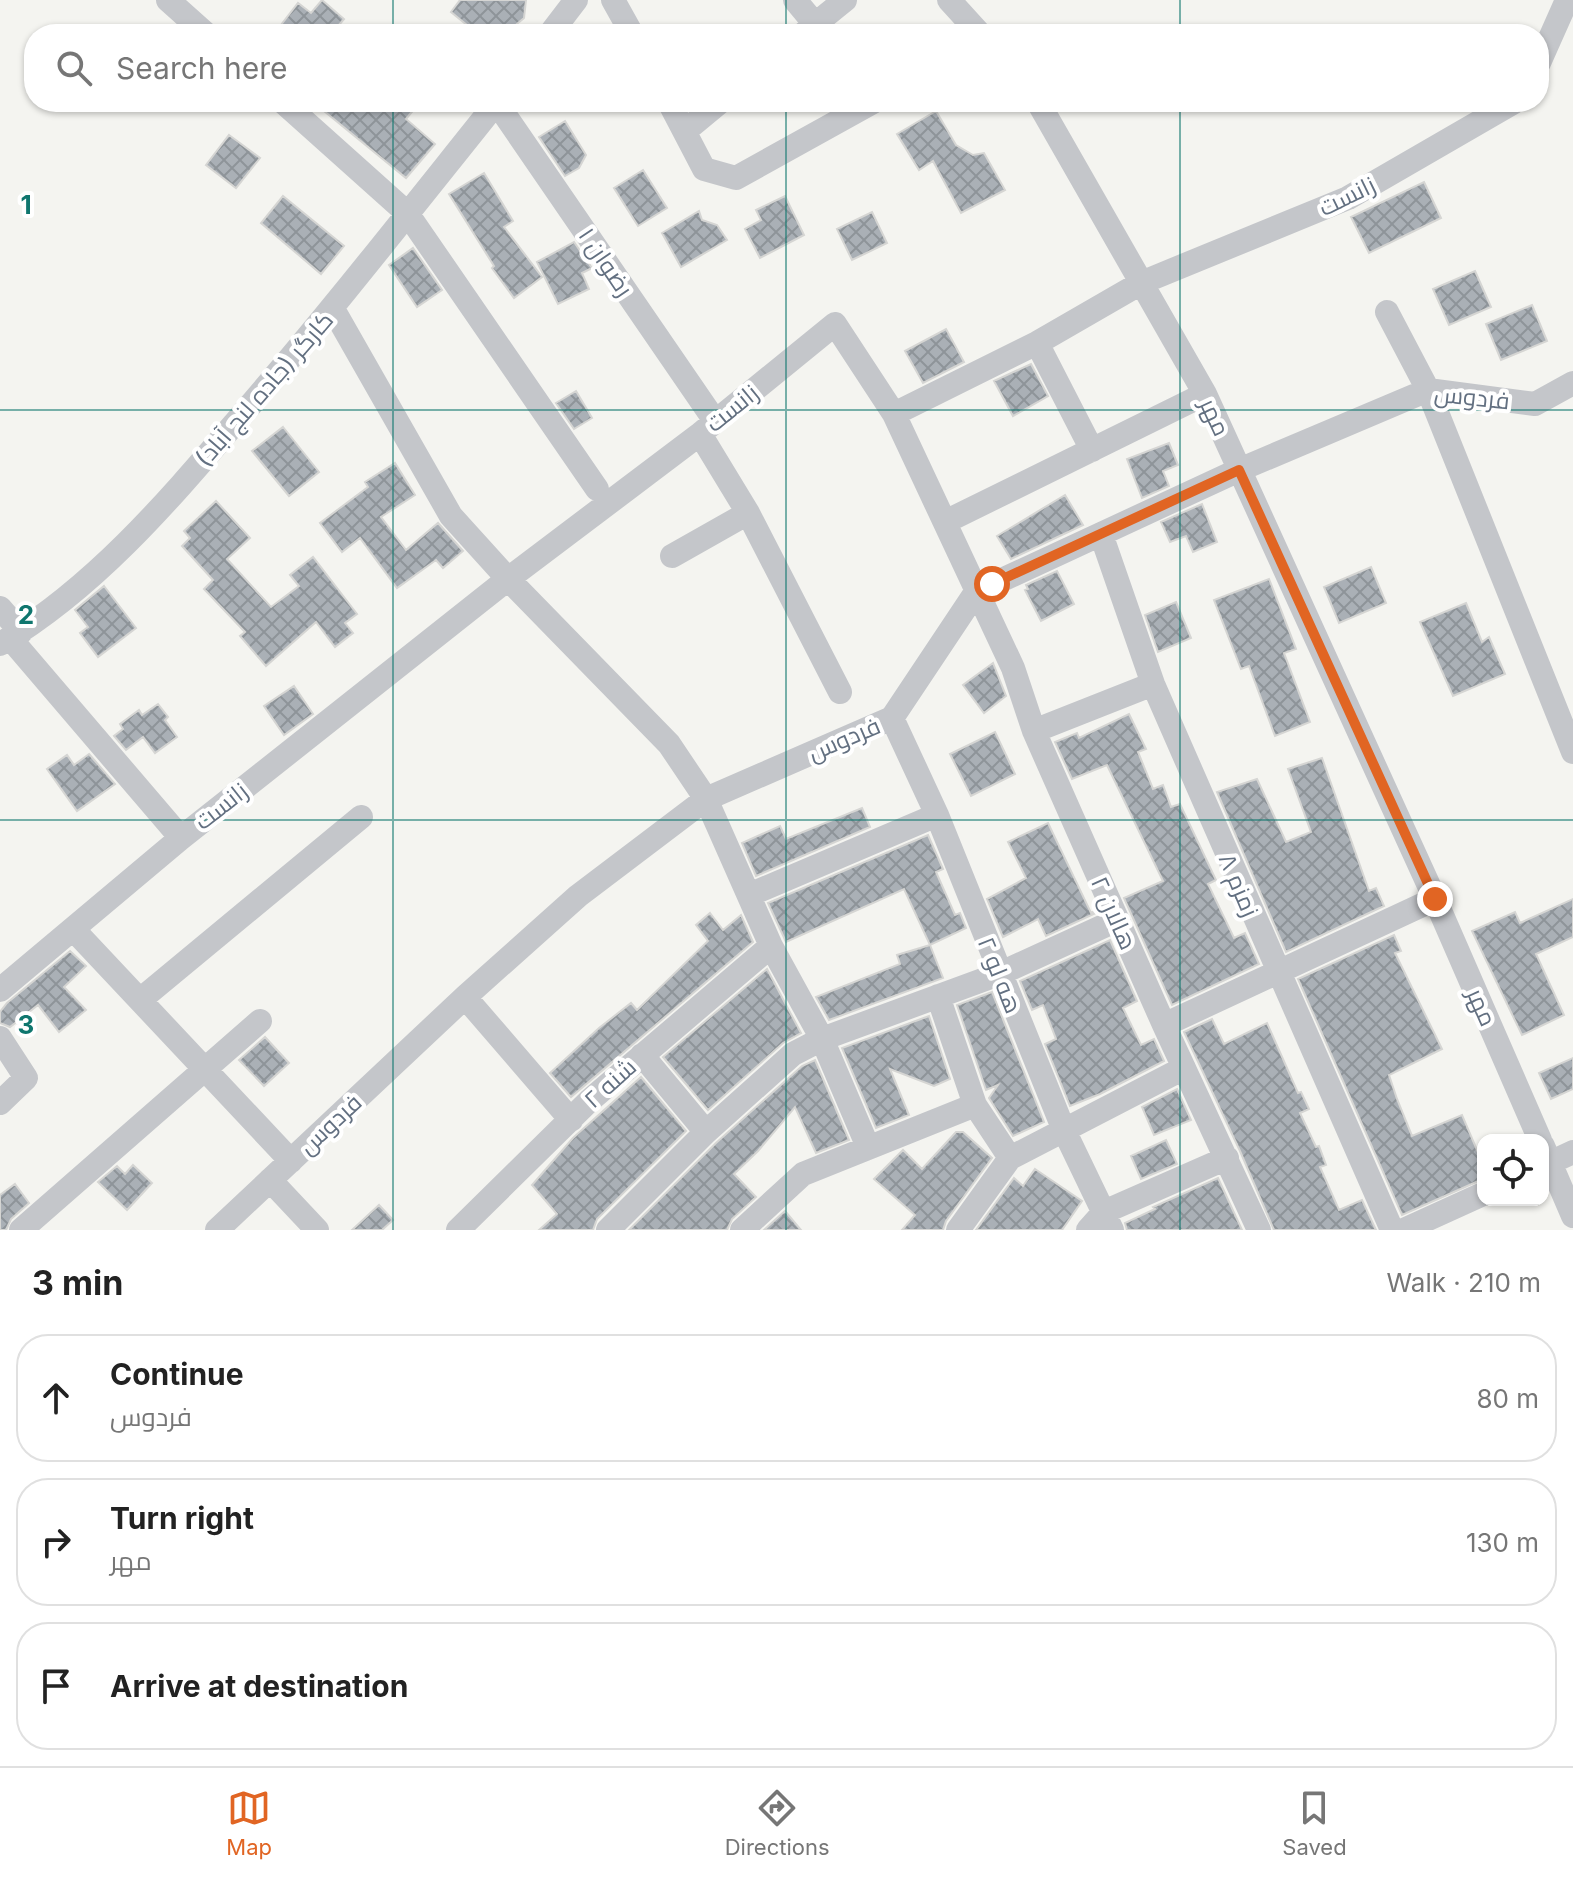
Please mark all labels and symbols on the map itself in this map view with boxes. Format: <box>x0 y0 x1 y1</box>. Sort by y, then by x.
street label: زانست <box>1314 170 1380 222</box>
text: 1 <box>20 189 32 220</box>
street label: رضوان ۱ <box>573 222 639 302</box>
street label: کارگر (جاده لنج آباد) <box>189 306 341 474</box>
street label: زانست <box>700 378 764 438</box>
street label: فردوس <box>1433 379 1511 415</box>
street label: مهر <box>1193 392 1236 441</box>
route start <box>974 566 1010 602</box>
text: 2 <box>18 599 34 630</box>
street label: فردوس <box>804 711 884 767</box>
street label: زانست <box>189 776 253 836</box>
street label: زمزم ۸ <box>1211 849 1265 922</box>
street label: هالان ۲ <box>1085 872 1143 954</box>
route end <box>1417 881 1453 917</box>
street label: هه لو ۲ <box>972 933 1028 1017</box>
street label: مهر <box>1460 982 1503 1030</box>
text: 3 <box>18 1009 34 1040</box>
street label: شنه ۲ <box>578 1052 642 1114</box>
street label: فردوس <box>292 1088 368 1160</box>

